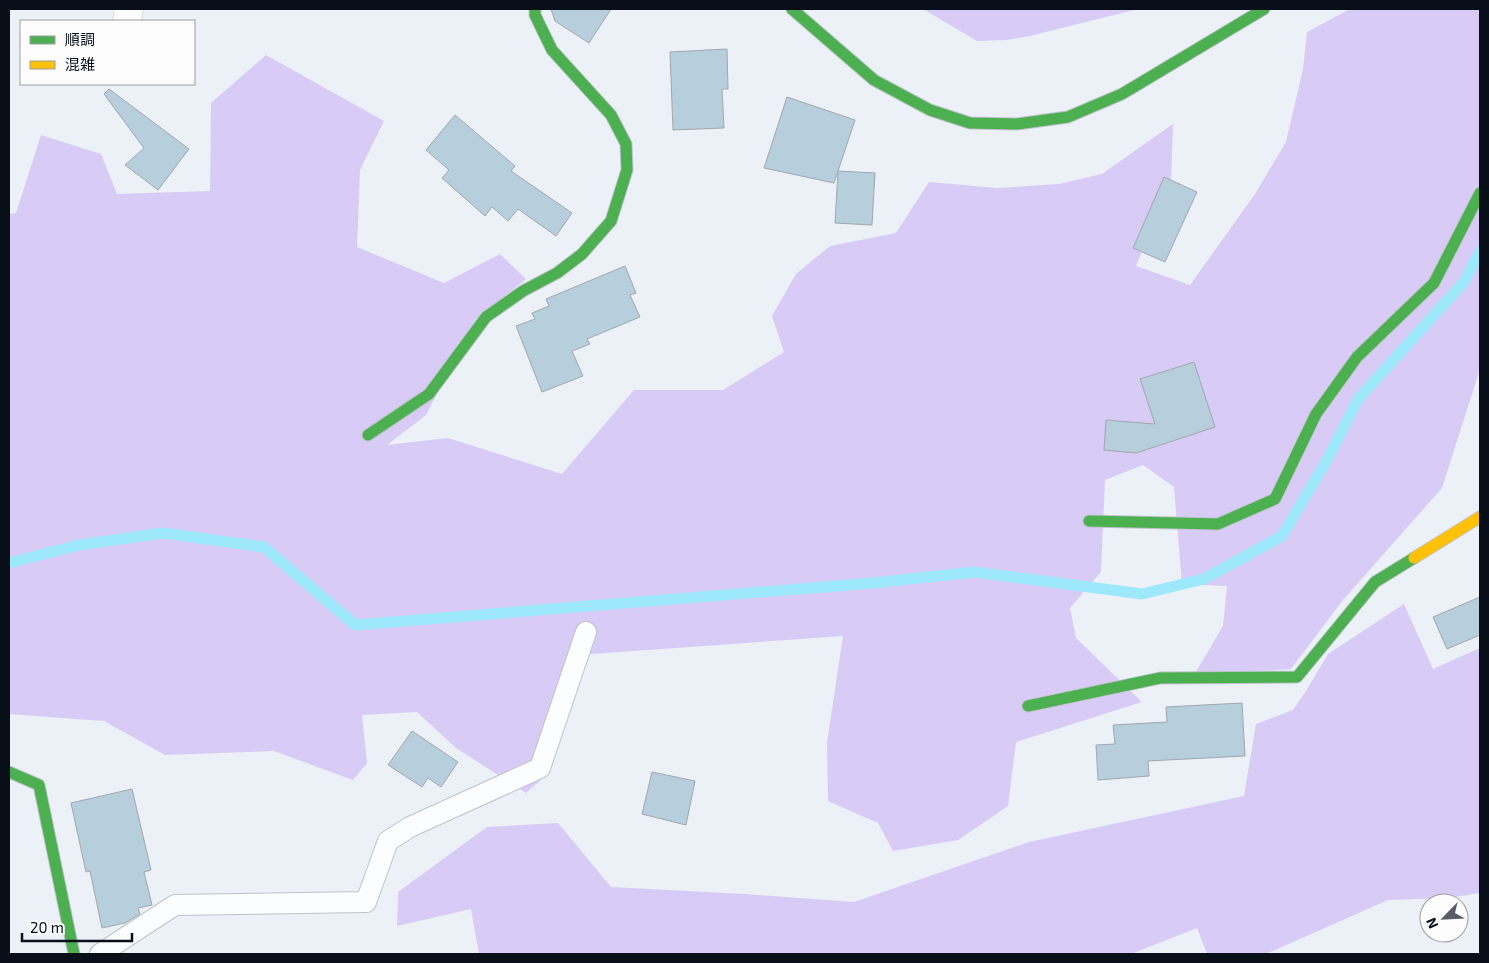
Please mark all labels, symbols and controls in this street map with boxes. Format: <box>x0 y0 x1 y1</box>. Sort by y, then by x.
legend <box>20 20 195 85</box>
text: 順調 <box>65 30 95 48</box>
text: 混雑 <box>65 55 95 73</box>
north arrow <box>1419 893 1469 943</box>
scale bar <box>22 910 132 942</box>
text: N <box>1422 915 1441 932</box>
text: 20 m <box>30 918 64 936</box>

